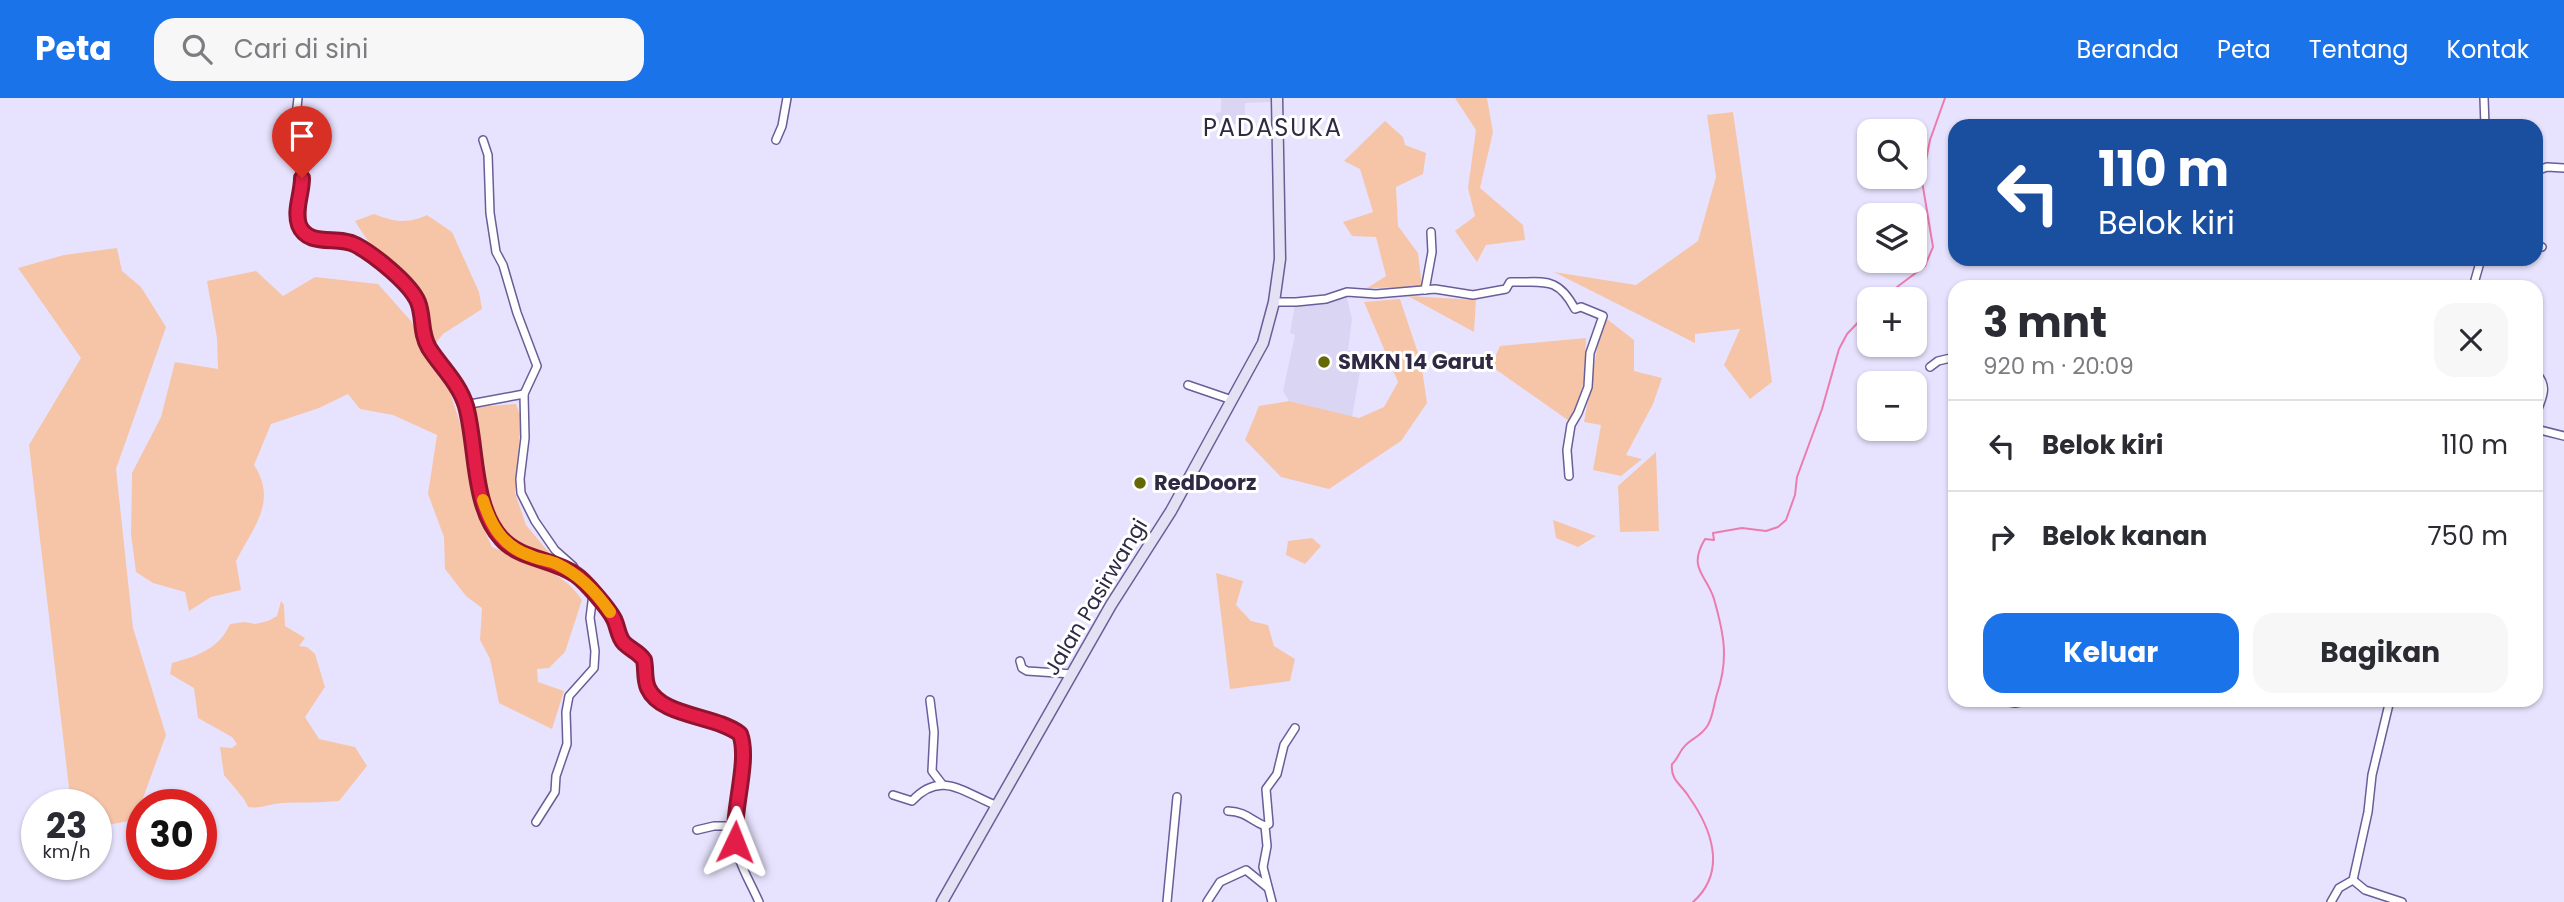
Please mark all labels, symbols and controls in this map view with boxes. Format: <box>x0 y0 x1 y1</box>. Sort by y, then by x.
search box <box>154 18 644 81</box>
text: Peta <box>35 25 112 72</box>
icon: search <box>178 30 216 68</box>
text: Cari di sini <box>234 31 368 67</box>
text: Beranda <box>2076 33 2179 66</box>
text: Peta <box>2217 33 2271 66</box>
text: Tentang <box>2309 33 2409 66</box>
text: Kontak <box>2447 33 2529 66</box>
pin <box>272 106 332 178</box>
district label: PADASUKA <box>1203 111 1343 144</box>
icon: arrive <box>283 117 321 155</box>
map controls <box>1857 119 1927 441</box>
button: search <box>1857 119 1927 189</box>
text: 110 m <box>2098 135 2229 203</box>
icon: left <box>1983 147 2074 238</box>
text: Belok kiri <box>2098 200 2235 245</box>
button: layers <box>1857 203 1927 273</box>
button: + <box>1857 287 1927 357</box>
text: 3 mnt <box>1983 293 2107 352</box>
button: close <box>2434 303 2508 377</box>
place label: SMKN 14 Garut <box>1338 347 1494 376</box>
text: 920 m · 20:09 <box>1983 350 2134 382</box>
marker: SMKN 14 Garut <box>1316 354 1332 370</box>
button: − <box>1857 371 1927 441</box>
icon: left <box>1983 427 2021 465</box>
text: Belok kiri <box>2042 427 2164 463</box>
text: 110 m <box>2441 427 2508 463</box>
place label: RedDoorz <box>1154 468 1256 497</box>
marker: RedDoorz <box>1132 475 1148 491</box>
street label: Jalan Pasirwangi <box>1037 513 1154 681</box>
icon: right <box>1983 518 2021 556</box>
text: Belok kanan <box>2042 518 2207 554</box>
text: 750 m <box>2427 518 2508 554</box>
button: Keluar <box>1983 613 2239 693</box>
button: Bagikan <box>2253 613 2508 693</box>
speed limit sign: 30 <box>126 789 217 880</box>
text: 23 <box>46 801 87 850</box>
position arrow <box>698 805 772 879</box>
text: km/h <box>43 839 90 864</box>

